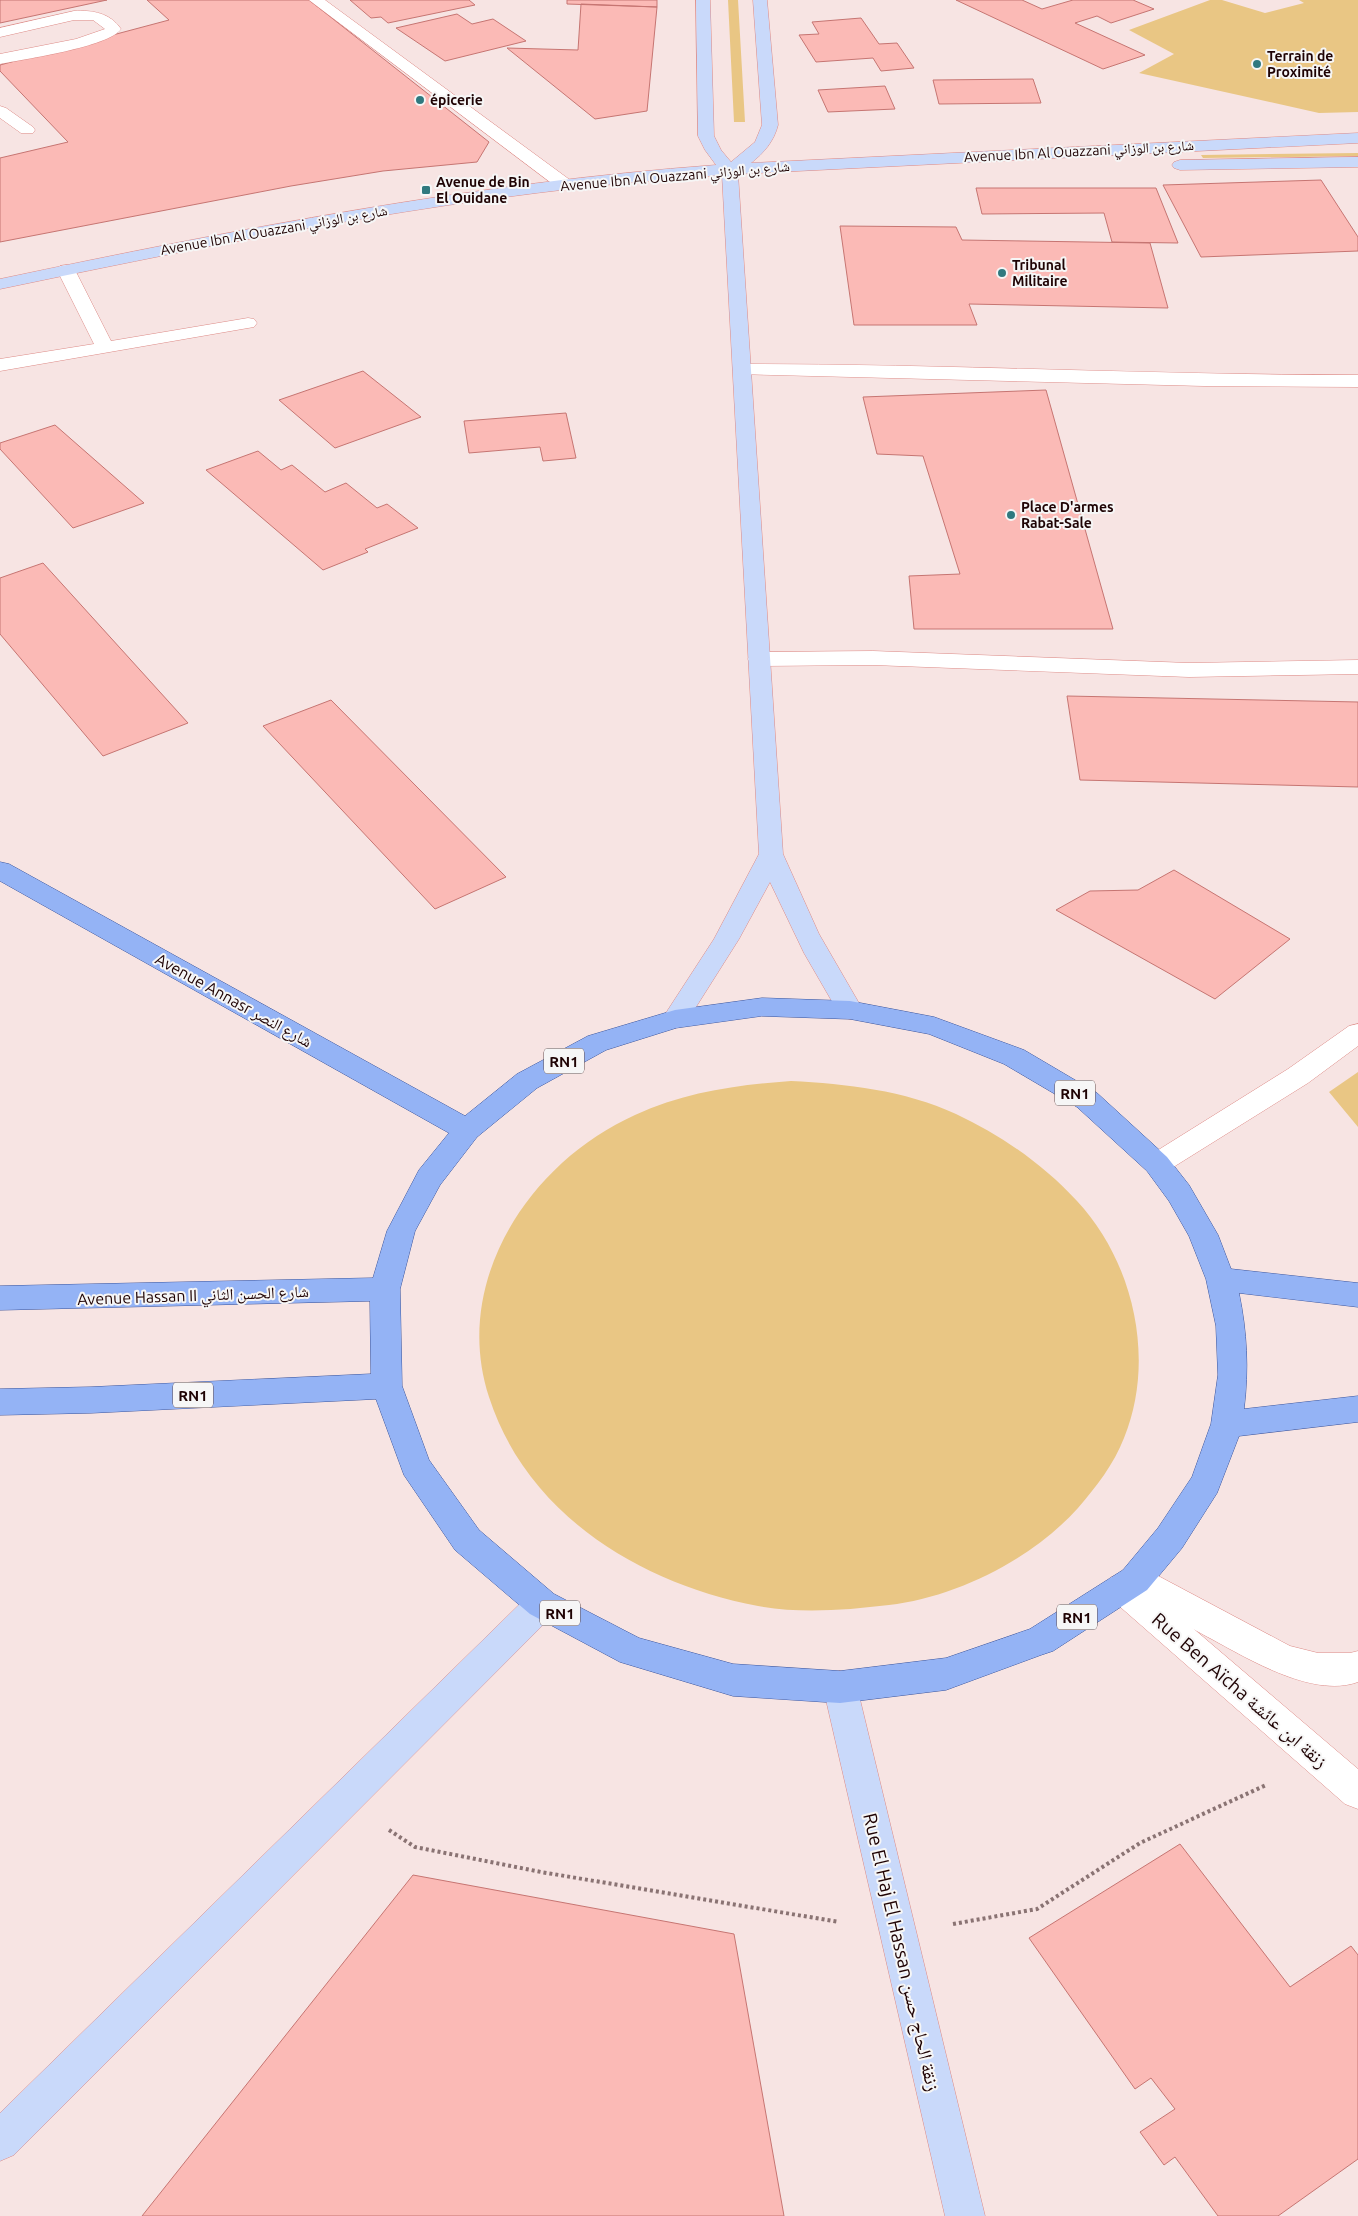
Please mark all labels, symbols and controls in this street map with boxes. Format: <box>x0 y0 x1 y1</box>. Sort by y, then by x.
place label: Terrain de Proximité <box>1267 48 1333 80</box>
marker: Terrain de Proximité <box>1251 58 1263 70</box>
place label: épicerie <box>430 92 483 108</box>
marker: épicerie <box>414 94 426 106</box>
street label: Avenue Ibn Al Ouazzani شارع بن الوزاني <box>964 137 1195 169</box>
street label: Avenue Ibn Al Ouazzani شارع بن الوزاني <box>560 158 791 198</box>
place label: Avenue de Bin El Ouidane <box>436 174 530 206</box>
marker: Avenue de Bin El Ouidane <box>420 184 432 196</box>
street label: Avenue Ibn Al Ouazzani شارع بن الوزاني <box>159 202 389 261</box>
place label: Tribunal Militaire <box>1012 257 1068 289</box>
marker: Tribunal Militaire <box>996 267 1008 279</box>
place label: Place D'armes Rabat-Sale <box>1021 499 1114 531</box>
marker: Place D'armes Rabat-Sale <box>1005 509 1017 521</box>
street label: Avenue Annasr شارع النصر <box>152 949 315 1052</box>
road number: RN1 <box>544 1048 584 1074</box>
road number: RN1 <box>1055 1080 1095 1106</box>
street label: Avenue Hassan II شارع الحسن الثاني <box>77 1282 309 1312</box>
road number: RN1 <box>173 1382 213 1408</box>
road number: RN1 <box>540 1600 580 1626</box>
road number: RN1 <box>1057 1604 1097 1630</box>
street label: Rue Ben Aïcha زنقة ابن عائشة <box>1147 1608 1332 1773</box>
street label: Rue El Haj El Hassan زنقة الحاج حسن <box>858 1811 945 2094</box>

